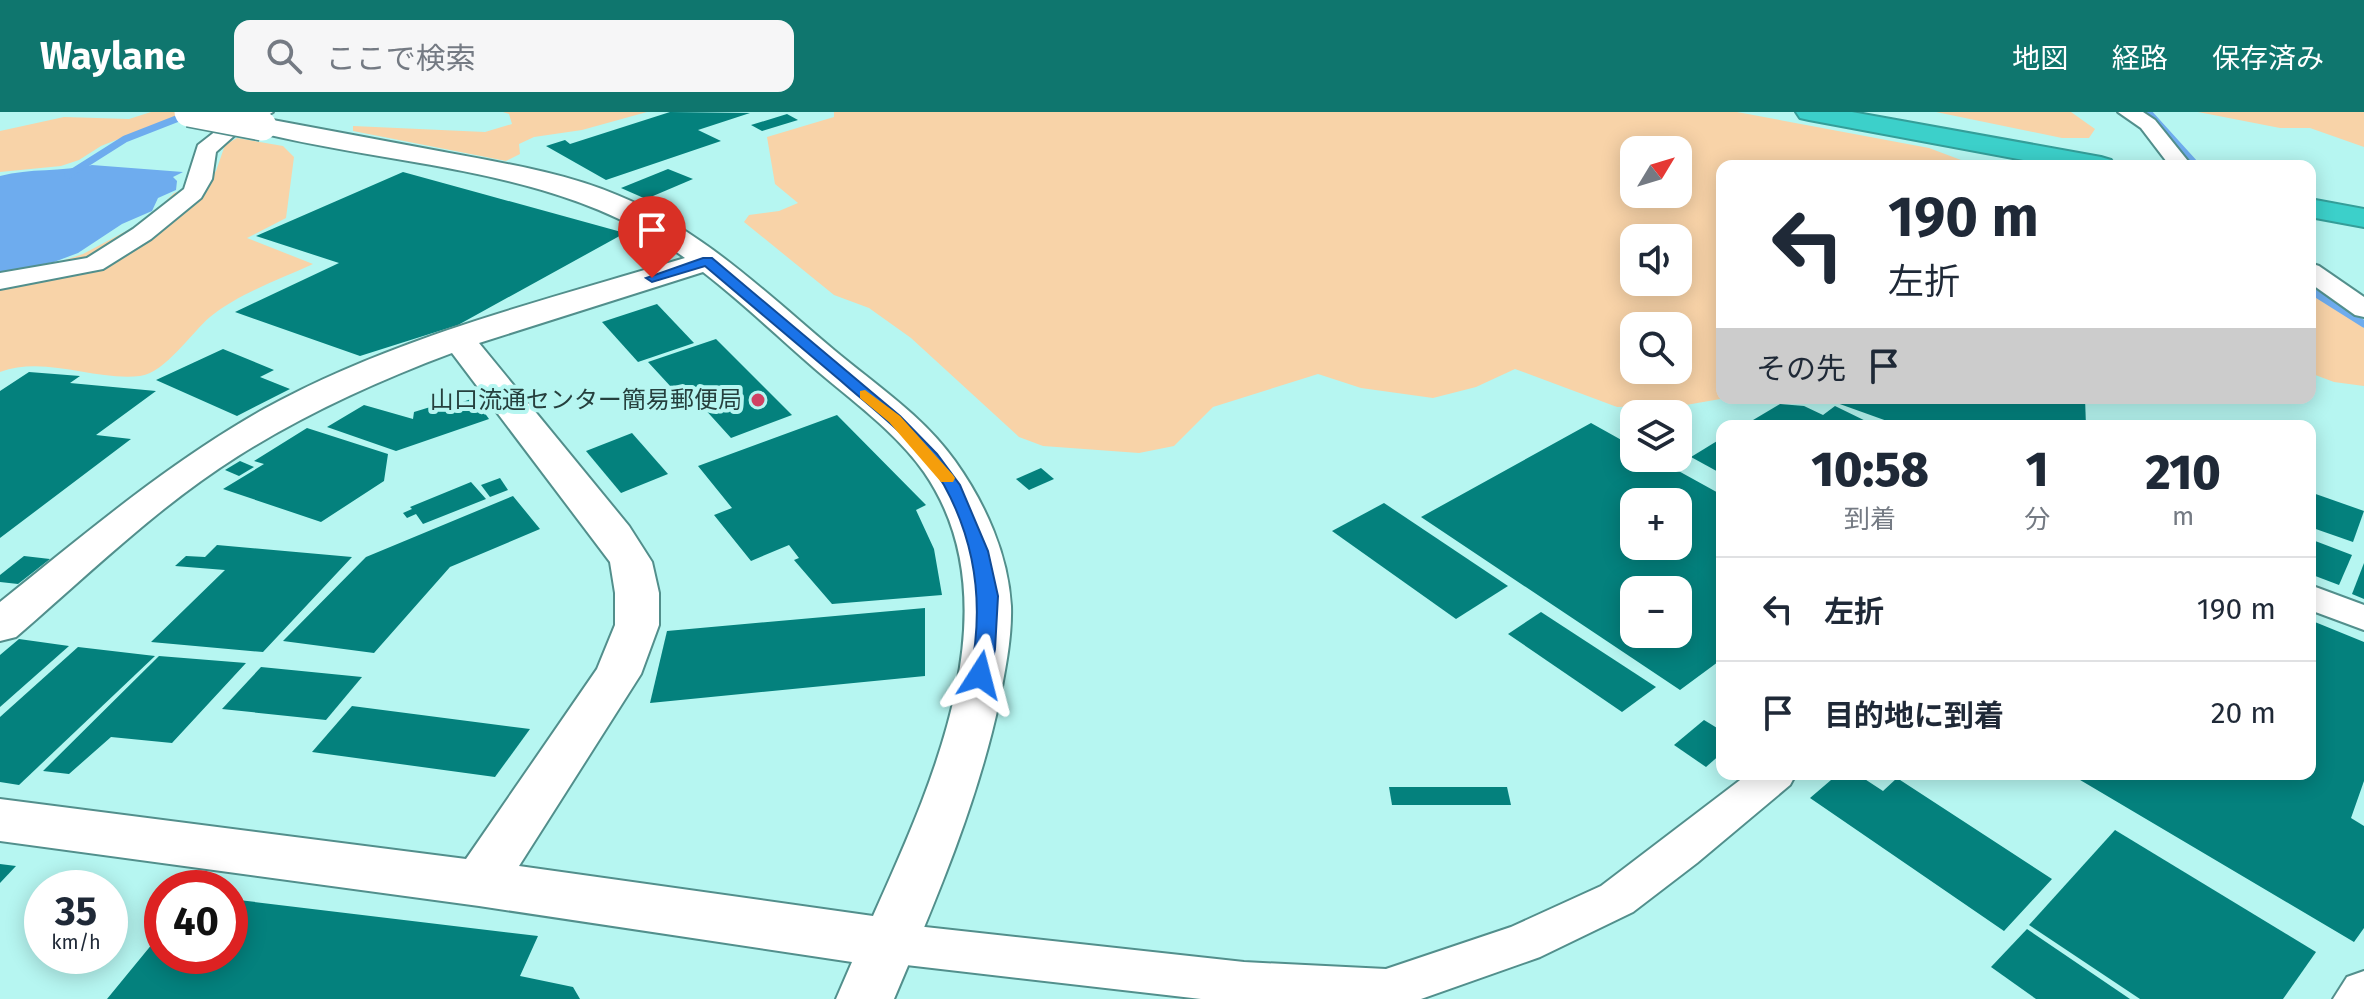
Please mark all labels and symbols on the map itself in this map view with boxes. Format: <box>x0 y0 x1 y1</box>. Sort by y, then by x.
north arrow <box>1620 136 1692 208</box>
pin <box>618 196 686 278</box>
place label: 山口流通センター簡易郵便局 <box>430 386 742 414</box>
marker: 山口流通センター簡易郵便局 <box>749 391 767 409</box>
position arrow <box>938 633 1022 717</box>
speed limit sign: 40 <box>144 870 248 974</box>

